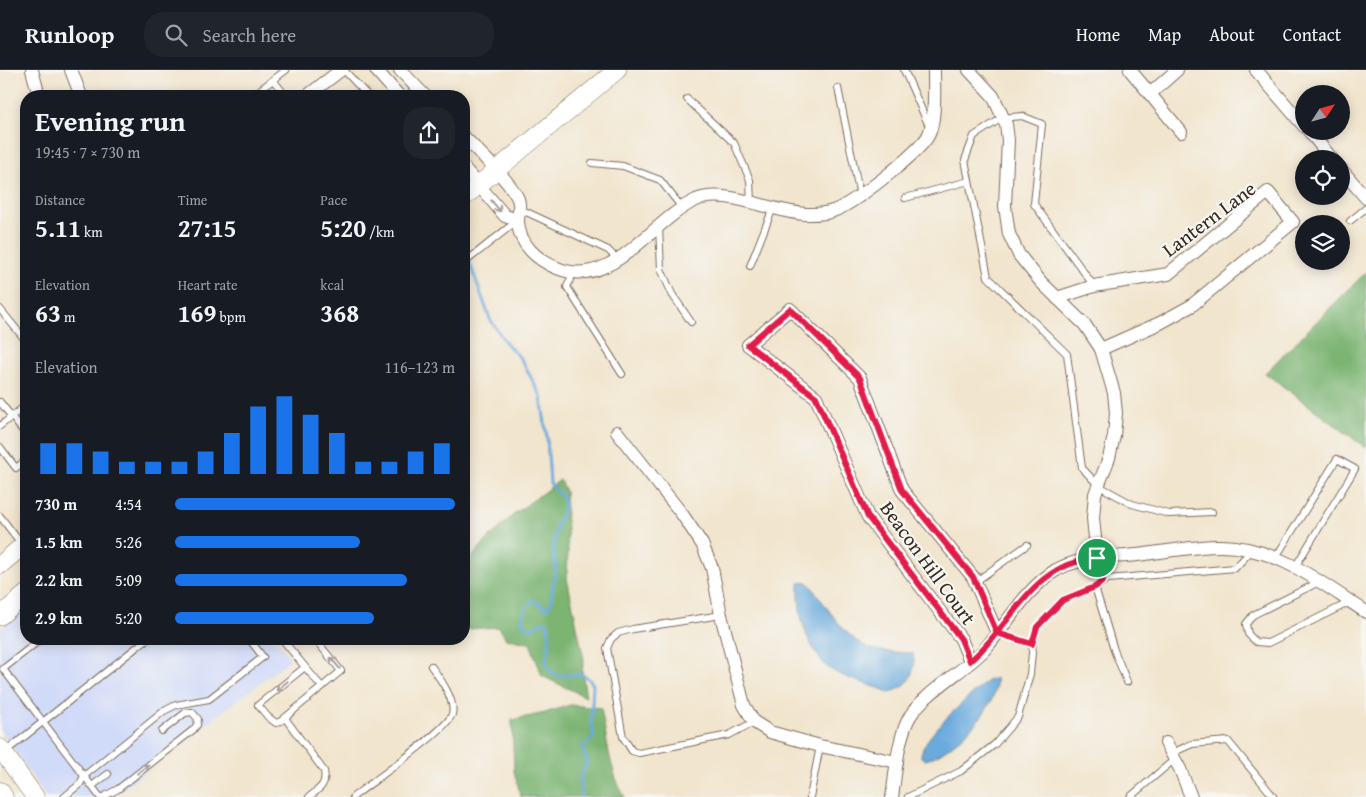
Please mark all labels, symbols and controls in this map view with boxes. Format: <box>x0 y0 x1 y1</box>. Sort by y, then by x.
search box <box>144 12 494 57</box>
text: Runloop <box>25 17 114 52</box>
icon: search <box>162 21 190 49</box>
text: Search here <box>202 21 296 49</box>
text: Home <box>1076 21 1120 48</box>
text: Map <box>1148 21 1181 48</box>
text: About <box>1209 21 1255 48</box>
text: Contact <box>1283 21 1341 48</box>
north arrow <box>1295 85 1350 140</box>
map controls <box>1295 85 1350 270</box>
text: Evening run <box>35 100 186 141</box>
button: share <box>403 107 455 159</box>
text: 19:45 · 7 × 730 m <box>35 140 140 164</box>
button: locate <box>1295 150 1350 205</box>
street label: Lantern Lane <box>1156 174 1262 263</box>
text: Distance <box>35 190 85 210</box>
text: Time <box>178 190 207 210</box>
text: Pace <box>320 190 347 210</box>
one-way arrow <box>490 199 502 212</box>
text: 5.11 <box>35 210 81 246</box>
text: 27:15 <box>178 210 237 246</box>
text: 5:20 <box>320 210 366 246</box>
button: layers <box>1295 215 1350 270</box>
text: km <box>81 222 103 242</box>
text: /km <box>366 222 395 242</box>
text: Elevation <box>35 275 90 295</box>
text: Heart rate <box>178 275 238 295</box>
text: kcal <box>320 275 344 295</box>
text: 63 <box>35 295 61 331</box>
text: 169 <box>178 295 217 331</box>
text: 368 <box>320 295 359 331</box>
text: m <box>61 307 75 327</box>
text: bpm <box>217 307 246 327</box>
text: Elevation <box>35 355 98 379</box>
text: 116–123 m <box>385 355 455 379</box>
text: 730 m <box>35 492 77 516</box>
text: 4:54 <box>115 492 142 516</box>
street label: Beacon Hill Court <box>874 495 983 631</box>
text: 1.5 km <box>35 530 82 554</box>
text: 5:26 <box>115 530 142 554</box>
pin <box>1076 537 1118 579</box>
icon: arrive <box>1083 544 1111 572</box>
text: 2.2 km <box>35 568 82 592</box>
text: 5:09 <box>115 568 142 592</box>
text: 2.9 km <box>35 606 82 630</box>
text: 5:20 <box>115 606 142 630</box>
one-way arrow <box>329 657 340 670</box>
one-way arrow <box>275 680 288 692</box>
one-way arrow <box>136 764 150 774</box>

